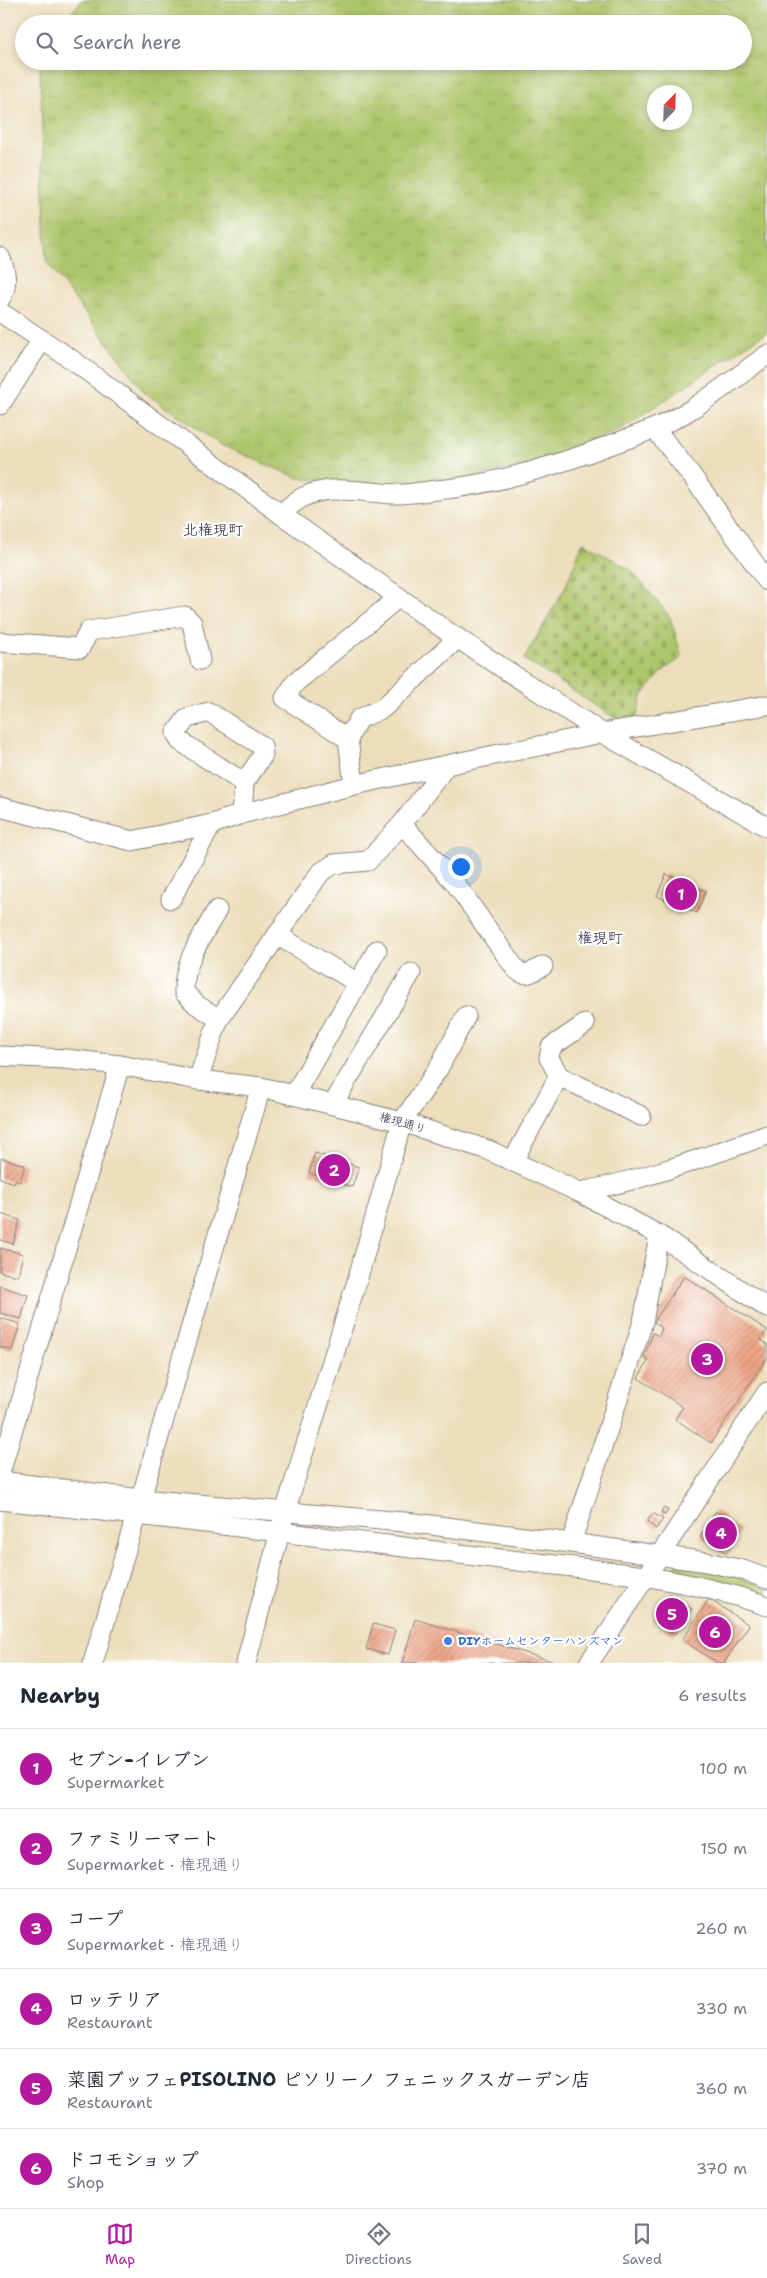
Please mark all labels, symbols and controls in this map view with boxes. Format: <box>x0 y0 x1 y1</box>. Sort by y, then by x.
search box <box>15 15 752 70</box>
icon: search <box>33 29 61 57</box>
text: Search here <box>73 30 182 55</box>
north arrow <box>647 85 692 130</box>
district label: 北権現町 <box>183 520 244 540</box>
your location <box>448 854 474 880</box>
pin: 1 <box>665 875 697 913</box>
district label: 権現町 <box>577 928 623 948</box>
street label: 権現通り <box>378 1109 428 1137</box>
pin: 2 <box>318 1151 350 1189</box>
pin: 3 <box>691 1340 723 1378</box>
pin: 4 <box>705 1514 737 1552</box>
pin: 5 <box>656 1595 688 1633</box>
pin: 6 <box>699 1613 731 1651</box>
place label: DIYホームセンターハンズマン <box>458 1633 624 1649</box>
marker: DIYホームセンターハンズマン <box>442 1635 454 1647</box>
text: Nearby <box>20 1682 100 1710</box>
text: 6 results <box>678 1685 747 1706</box>
text: セブン-イレブン <box>67 1747 210 1772</box>
text: 1 <box>32 1758 40 1779</box>
text: 100 m <box>699 1758 747 1779</box>
text: Supermarket <box>67 1772 164 1793</box>
text: ファミリーマート <box>67 1826 220 1851</box>
text: 2 <box>30 1838 42 1859</box>
text: 150 m <box>700 1838 747 1859</box>
text: Supermarket · 権現通り <box>67 1854 244 1875</box>
text: コープ <box>67 1906 123 1931</box>
text: 3 <box>30 1918 42 1939</box>
text: 260 m <box>695 1918 747 1939</box>
text: Supermarket · 権現通り <box>67 1934 244 1955</box>
text: ロッテリア <box>67 1987 162 2012</box>
text: 4 <box>30 1998 42 2019</box>
text: 330 m <box>695 1998 747 2019</box>
text: Restaurant <box>67 2012 153 2033</box>
text: 菜園ブッフェPISOLINO ピソリーノ フェニックスガーデン店 <box>67 2067 590 2092</box>
text: 5 <box>31 2078 41 2099</box>
text: 360 m <box>695 2078 747 2099</box>
text: Restaurant <box>67 2092 153 2113</box>
text: ドコモショップ <box>67 2147 198 2172</box>
text: 6 <box>30 2158 42 2179</box>
text: 370 m <box>696 2158 747 2179</box>
text: Shop <box>67 2172 104 2193</box>
tab: Map <box>105 2220 135 2268</box>
tab: Directions <box>345 2220 412 2268</box>
tab: Saved <box>622 2220 662 2268</box>

